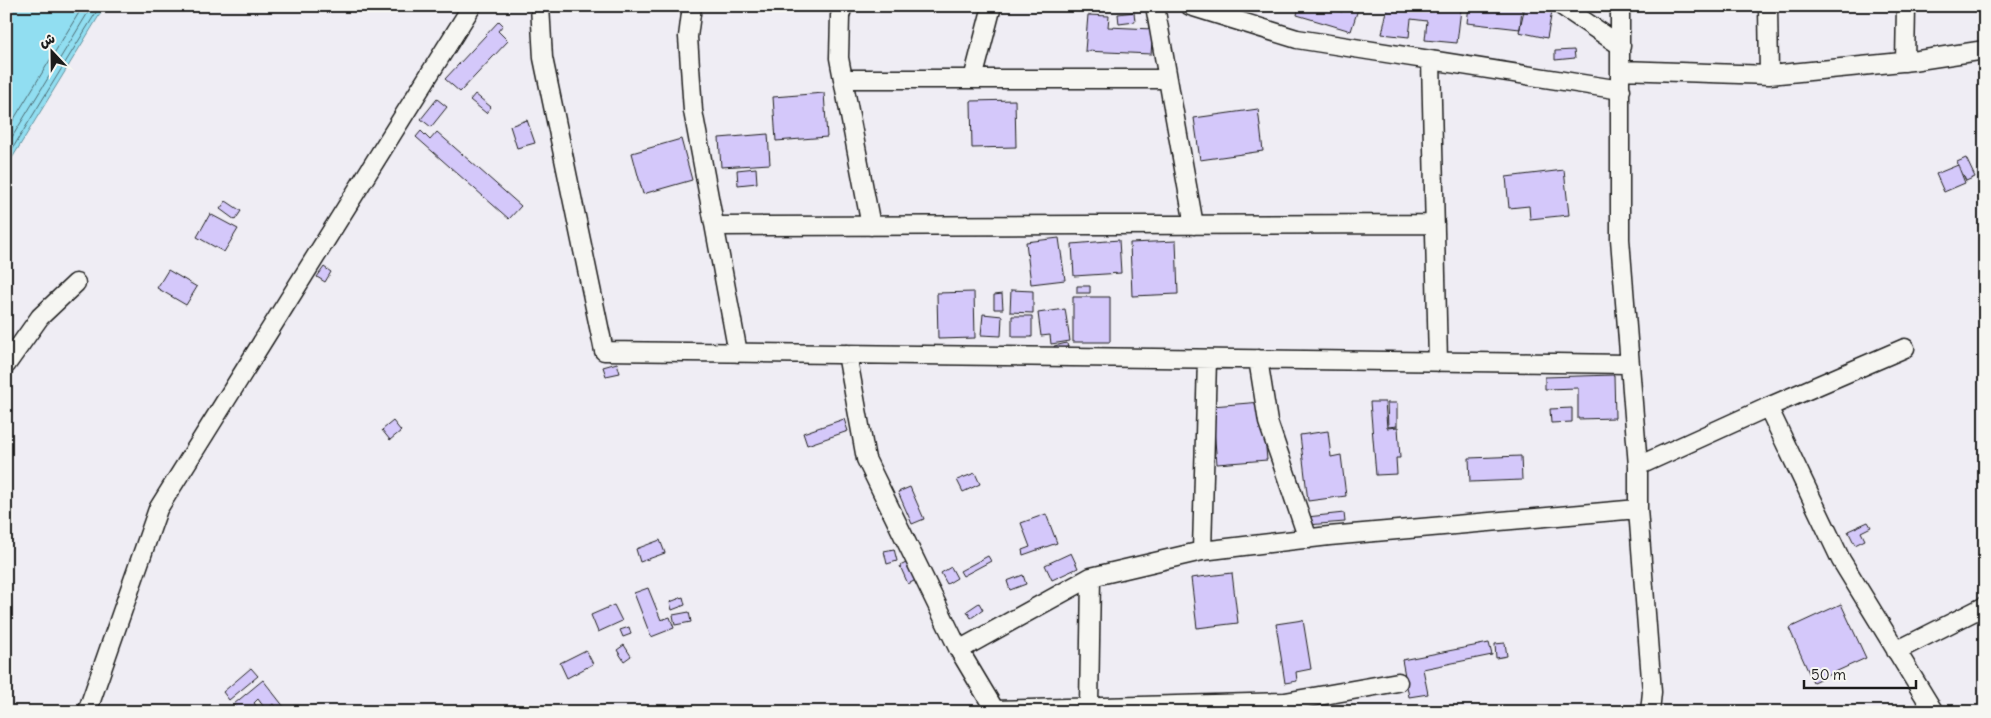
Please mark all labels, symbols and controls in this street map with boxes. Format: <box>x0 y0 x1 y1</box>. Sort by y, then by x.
north arrow <box>28 28 78 78</box>
text: ش <box>37 29 58 51</box>
scale bar <box>1804 658 1916 690</box>
text: 50 m <box>1811 665 1846 684</box>

